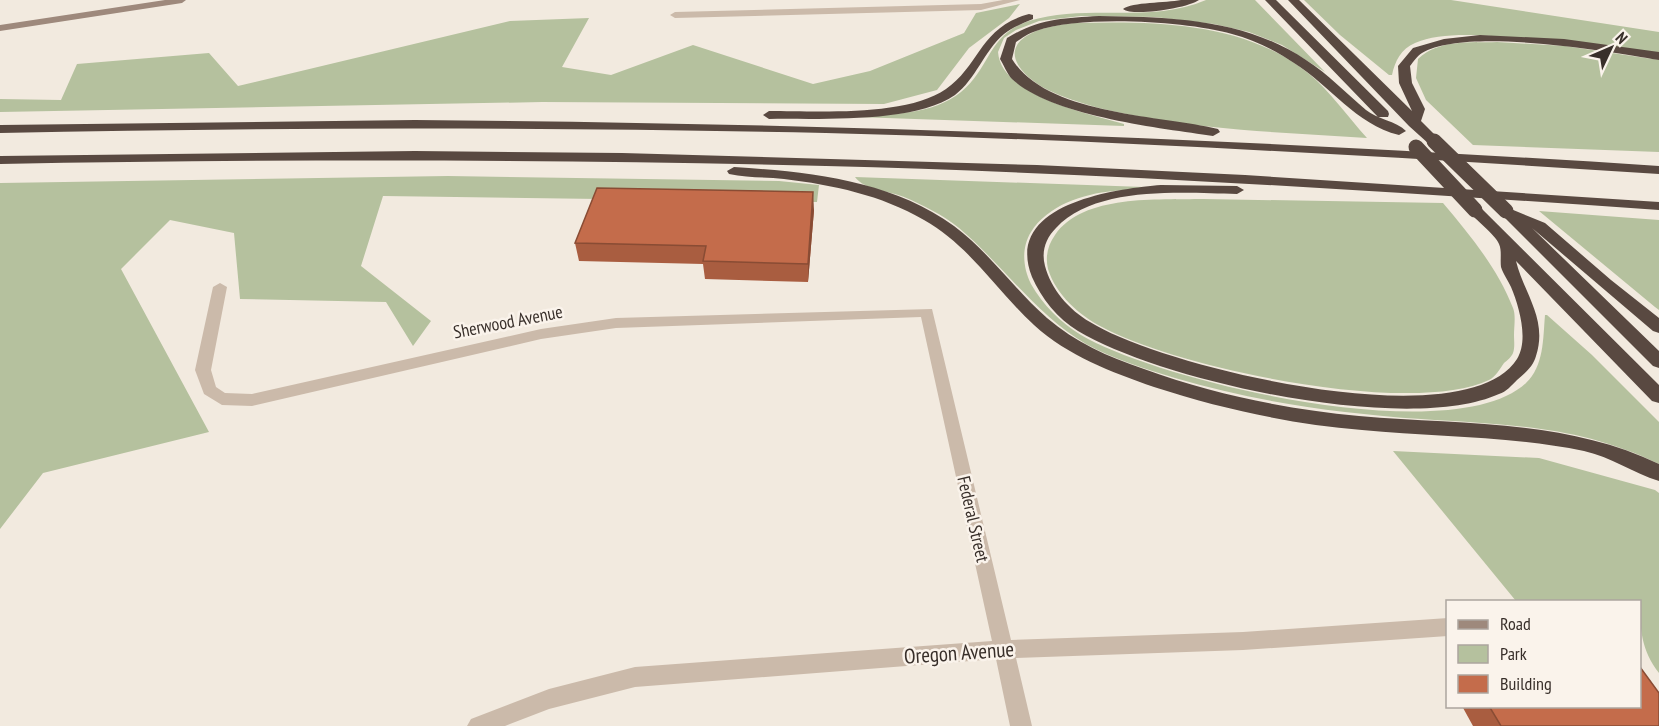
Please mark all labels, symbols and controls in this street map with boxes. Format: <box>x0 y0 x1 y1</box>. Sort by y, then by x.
north arrow <box>1581 18 1641 78</box>
text: N <box>1612 28 1632 48</box>
street label: Sherwood Avenue <box>451 300 564 343</box>
street label: Federal Street <box>952 474 995 564</box>
legend <box>1446 600 1641 708</box>
text: Road <box>1500 612 1531 635</box>
street label: Oregon Avenue <box>903 635 1015 670</box>
text: Park <box>1500 642 1527 665</box>
text: Building <box>1500 672 1552 695</box>

